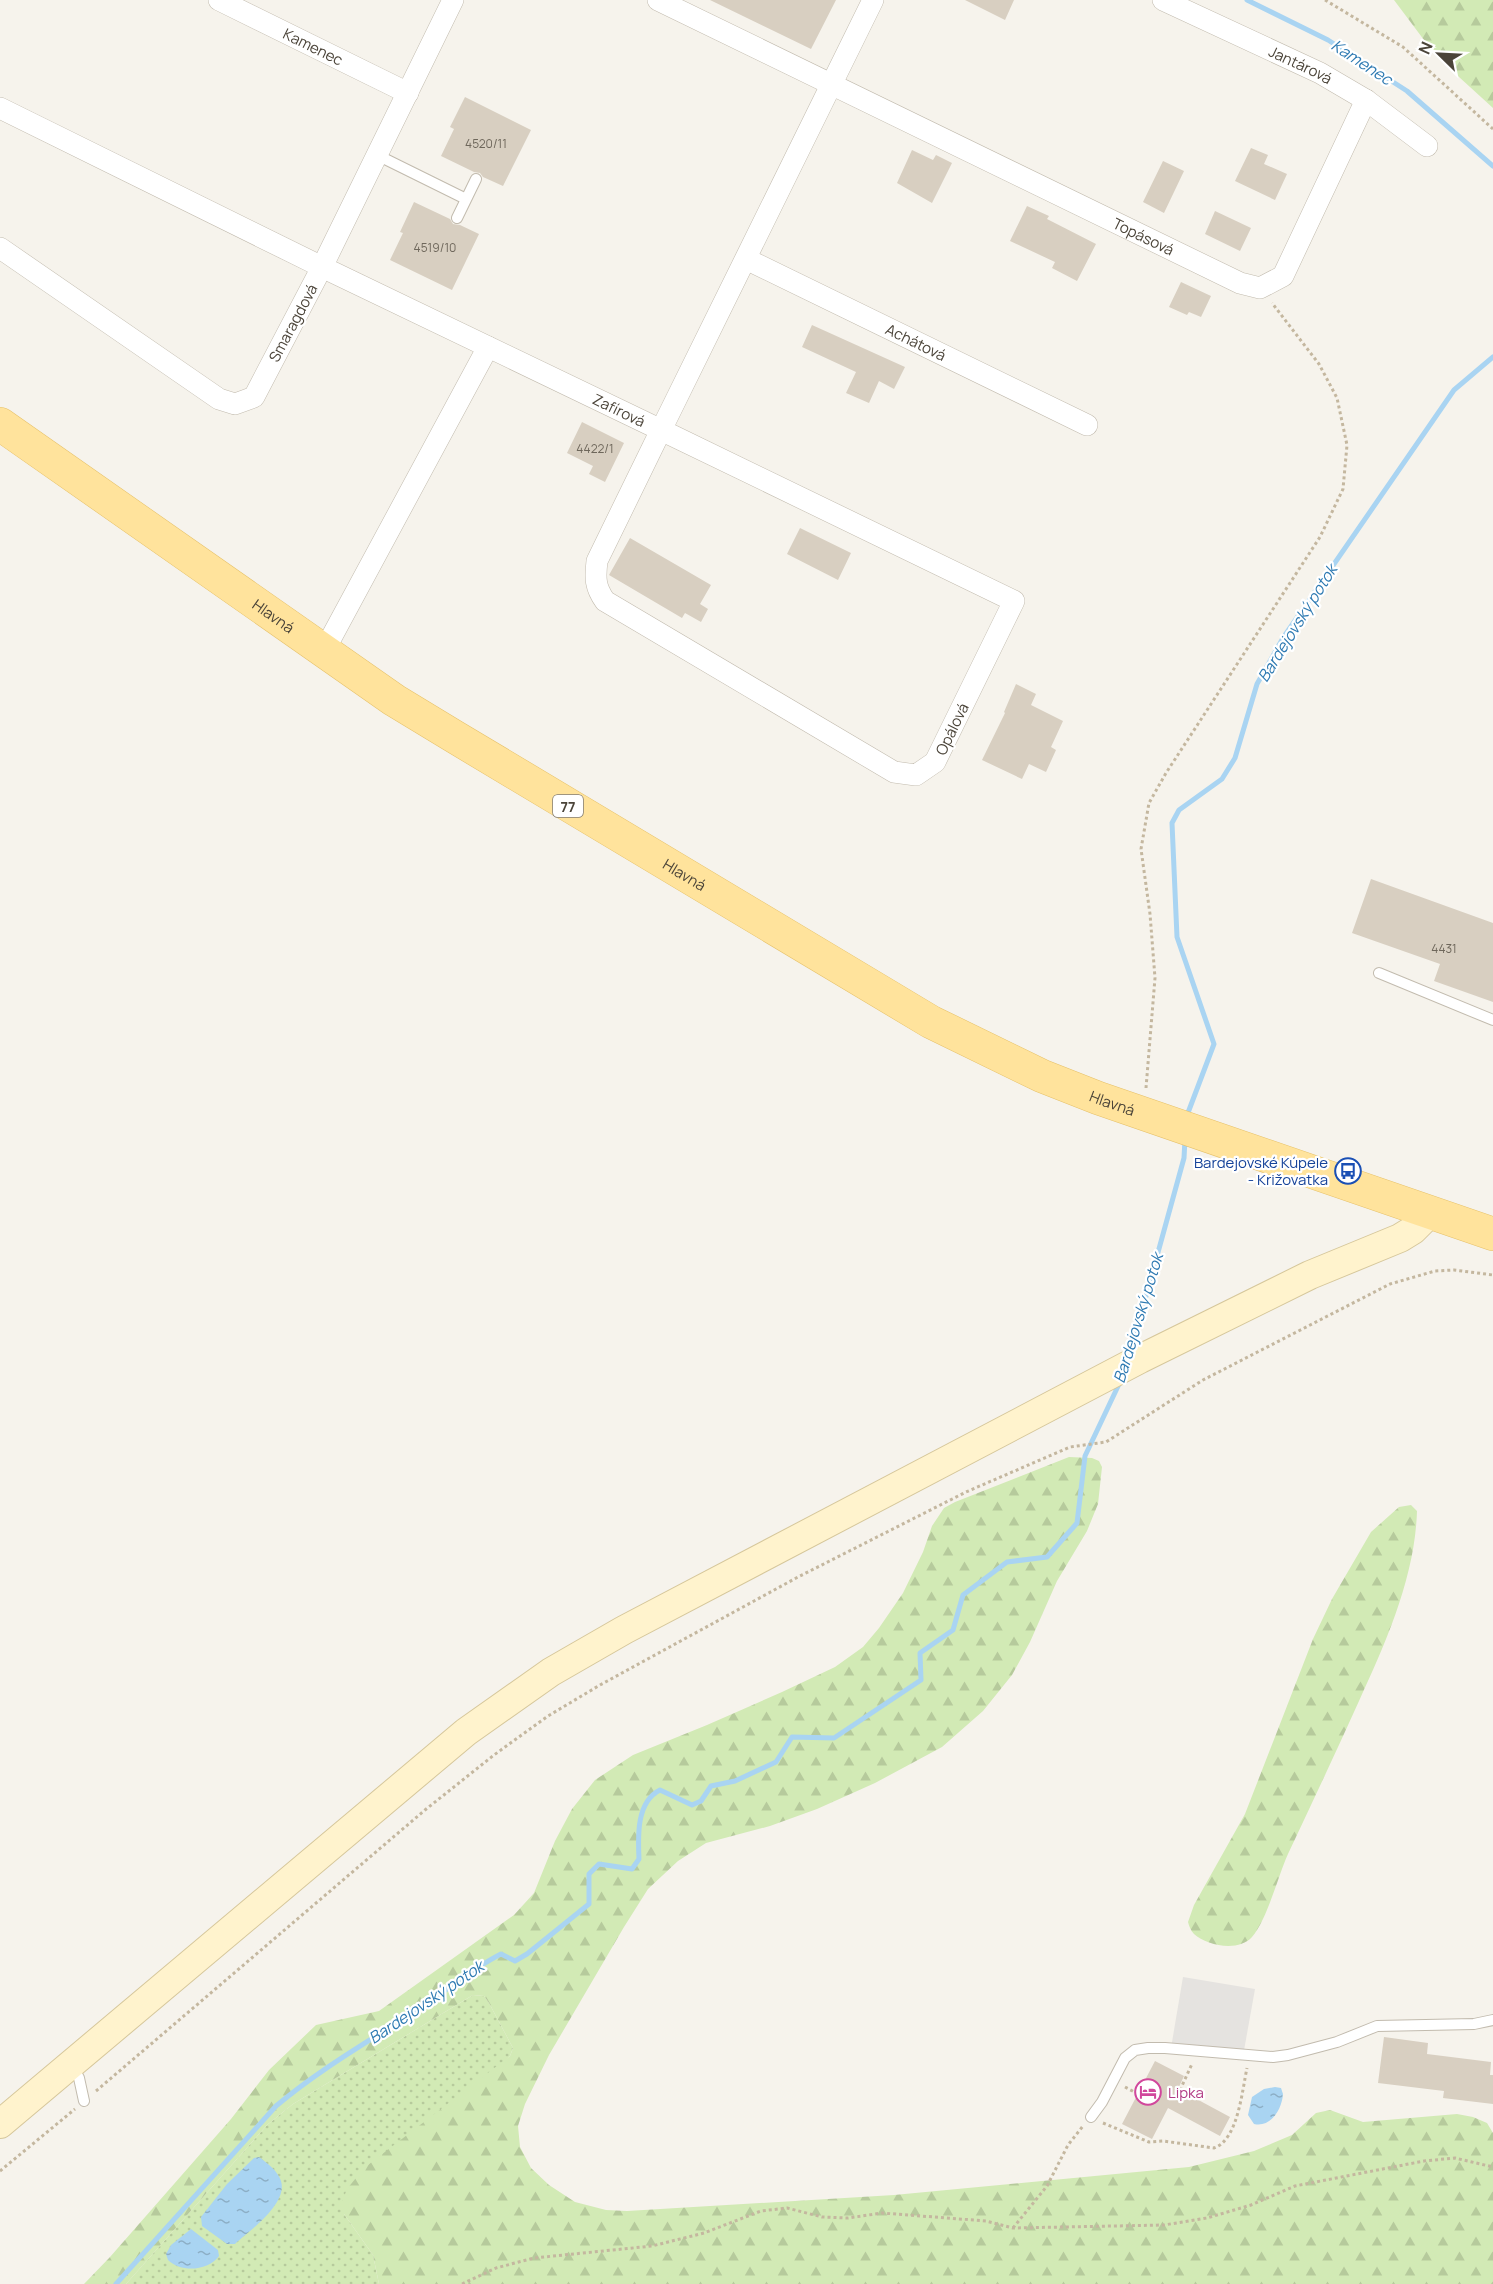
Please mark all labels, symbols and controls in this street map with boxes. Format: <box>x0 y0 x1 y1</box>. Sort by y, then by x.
street label: Kamenec <box>280 23 347 70</box>
north arrow <box>1409 24 1469 84</box>
water label: Kamenec <box>1327 34 1398 91</box>
text: N <box>1413 38 1438 58</box>
street label: Jantárová <box>1266 40 1336 89</box>
house number: 4520/11 <box>465 135 507 152</box>
street label: Topásová <box>1109 212 1178 260</box>
house number: 4519/10 <box>414 239 456 256</box>
street label: Smaragdová <box>264 280 322 366</box>
street label: Achátová <box>882 318 950 365</box>
street label: Zafírová <box>589 388 649 431</box>
house number: 4422/1 <box>576 440 614 457</box>
water label: Bardejovský potok <box>1252 558 1343 686</box>
street label: Hlavná <box>248 594 299 638</box>
street label: Opálová <box>930 699 974 759</box>
road number: 77 <box>553 795 583 817</box>
street label: Hlavná <box>659 853 710 895</box>
house number: 4431 <box>1431 940 1457 957</box>
street label: Hlavná <box>1087 1085 1138 1120</box>
place label: Bardejovské Kúpele - Križovatka <box>1194 1152 1328 1190</box>
bus stop icon: Bardejovské Kúpele - Križovatka <box>1333 1156 1363 1186</box>
water label: Bardejovský potok <box>1108 1249 1169 1386</box>
water label: Bardejovský potok <box>364 1954 490 2049</box>
hotel icon: Lipka <box>1133 2077 1163 2107</box>
place label: Lipka <box>1168 2082 1204 2103</box>

